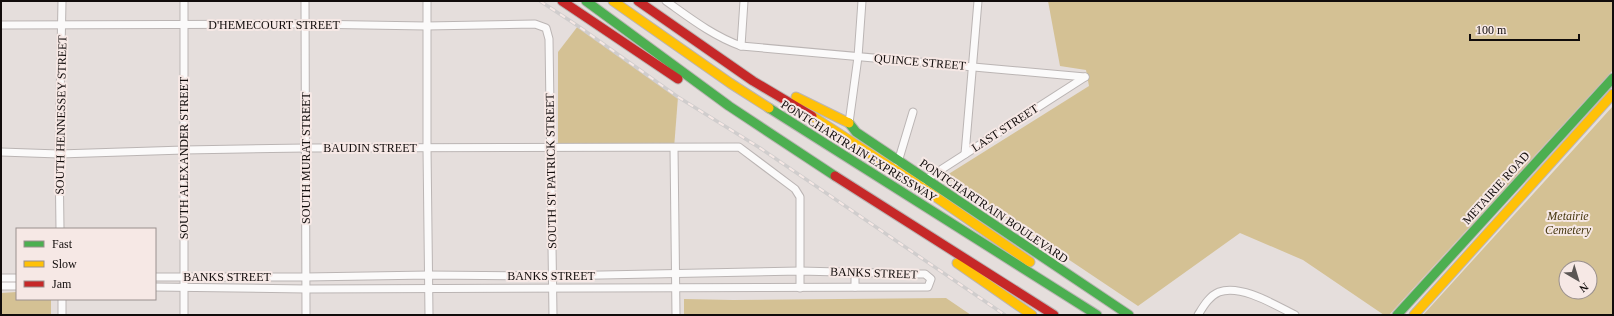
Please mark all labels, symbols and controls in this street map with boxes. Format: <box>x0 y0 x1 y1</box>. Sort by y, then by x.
scale bar <box>1470 16 1579 42</box>
street label: D'HEMECOURT STREET <box>208 18 340 32</box>
text: 100 m <box>1476 23 1507 37</box>
street label: SOUTH HENNESSEY STREET <box>53 34 69 195</box>
street label: QUINCE STREET <box>873 51 967 73</box>
street label: SOUTH ALEXANDER STREET <box>177 76 191 239</box>
street label: SOUTH MURAT STREET <box>299 91 313 224</box>
street label: SOUTH ST PATRICK STREET <box>543 92 559 249</box>
street label: PONTCHARTRAIN EXPRESSWAY <box>778 97 940 205</box>
street label: LAST STREET <box>969 101 1042 155</box>
street label: BAUDIN STREET <box>323 141 417 155</box>
street label: METAIRIE ROAD <box>1460 148 1533 227</box>
street label: PONTCHARTRAIN BOULEVARD <box>917 156 1071 266</box>
park label: Metairie Cemetery <box>1545 209 1592 237</box>
legend <box>16 228 156 300</box>
text: Fast <box>52 237 73 251</box>
text: Slow <box>52 257 77 271</box>
north arrow <box>1558 260 1598 300</box>
street label: BANKS STREET <box>830 264 919 282</box>
street label: BANKS STREET <box>507 269 596 283</box>
street label: BANKS STREET <box>183 270 272 284</box>
text: Jam <box>52 277 72 291</box>
text: N <box>1577 281 1591 295</box>

